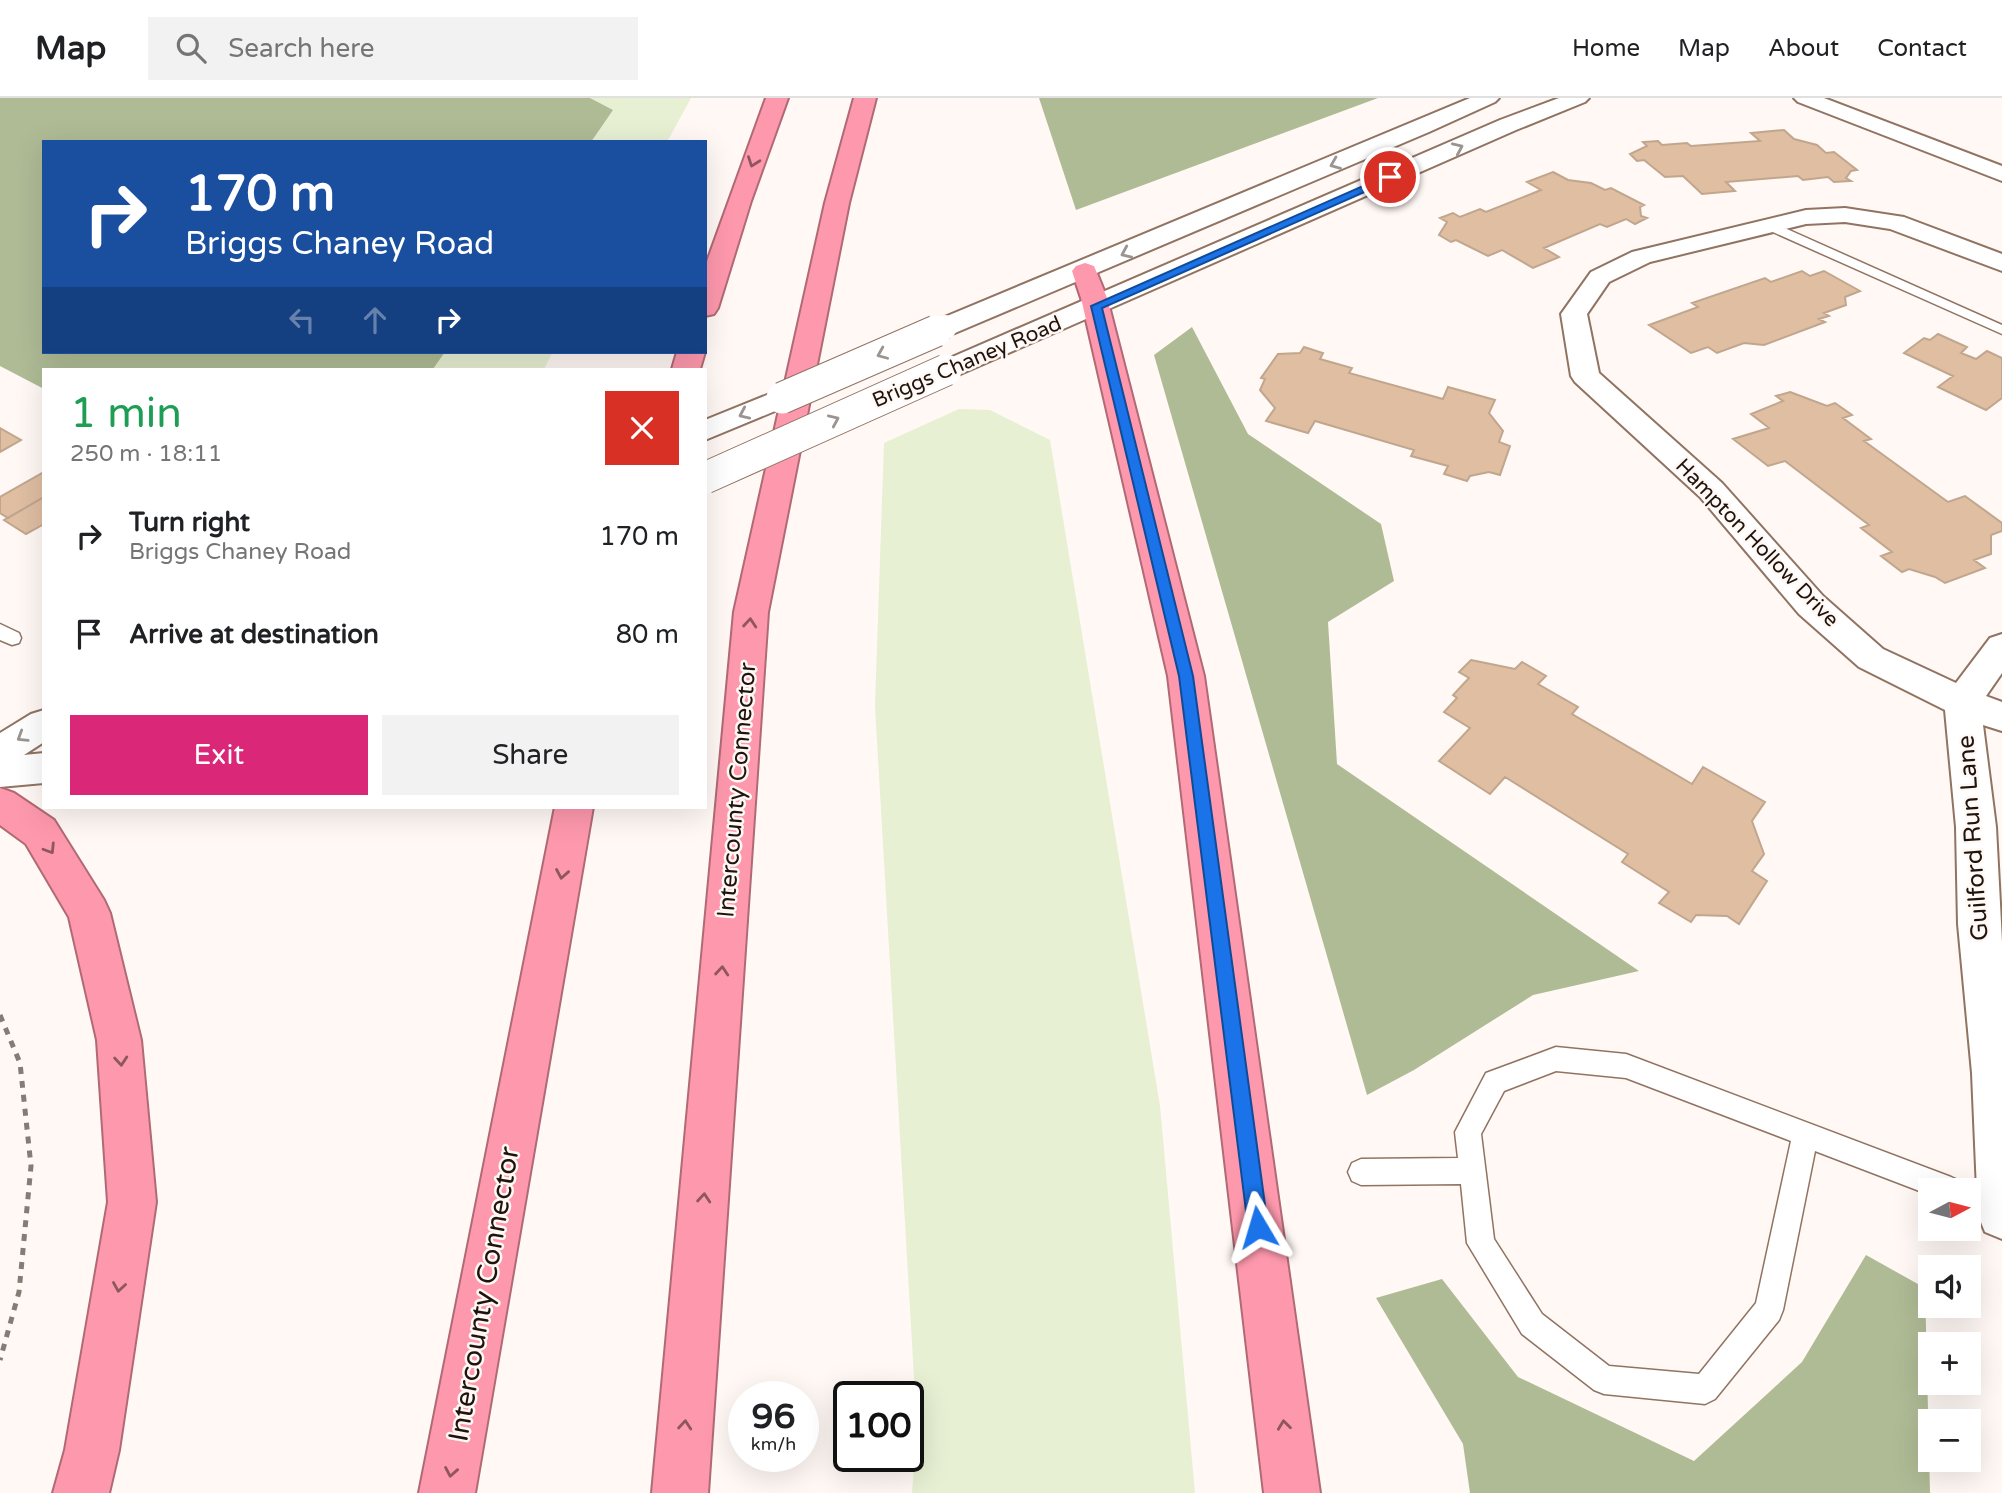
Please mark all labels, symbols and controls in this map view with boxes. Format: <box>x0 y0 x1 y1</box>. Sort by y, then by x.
search box <box>148 17 638 80</box>
text: Map <box>35 29 106 68</box>
icon: search <box>172 29 210 67</box>
text: Search here <box>228 33 374 64</box>
text: Home <box>1572 34 1640 63</box>
text: Map <box>1678 34 1730 63</box>
text: About <box>1768 34 1839 63</box>
text: Contact <box>1877 34 1967 63</box>
one-way arrow <box>1451 142 1463 156</box>
pin <box>1360 147 1420 207</box>
one-way arrow <box>747 156 761 168</box>
one-way arrow <box>1330 156 1342 170</box>
icon: arrive <box>1371 158 1409 196</box>
text: 170 m <box>185 165 335 224</box>
icon: right <box>70 168 161 259</box>
text: Briggs Chaney Road <box>185 225 494 263</box>
one-way arrow <box>1121 244 1133 258</box>
icon: left <box>283 301 321 339</box>
icon: ahead <box>356 301 394 339</box>
icon: right <box>429 301 467 339</box>
street label: Briggs Chaney Road <box>869 311 1065 413</box>
one-way arrow <box>877 346 889 360</box>
text: 1 min <box>70 388 182 439</box>
button: close <box>605 391 679 465</box>
one-way arrow <box>738 406 750 420</box>
one-way arrow <box>827 414 840 428</box>
text: 250 m · 18:11 <box>70 440 222 468</box>
street label: Hampton Hollow Drive <box>1670 454 1844 632</box>
text: Turn right <box>129 507 250 538</box>
icon: right <box>70 517 108 555</box>
text: 170 m <box>599 521 679 552</box>
text: Briggs Chaney Road <box>129 538 351 566</box>
icon: arrive <box>70 615 108 653</box>
one-way arrow <box>743 617 758 628</box>
text: Arrive at destination <box>129 619 379 650</box>
text: 80 m <box>616 619 679 650</box>
street label: Intercounty Connector <box>711 660 763 919</box>
button: Exit <box>70 715 368 795</box>
button: Share <box>382 715 679 795</box>
one-way arrow <box>16 729 29 742</box>
street label: Guilford Run Lane <box>1951 734 1995 942</box>
one-way arrow <box>42 841 55 854</box>
one-way arrow <box>555 868 570 880</box>
one-way arrow <box>714 966 729 977</box>
one-way arrow <box>113 1056 128 1067</box>
street label: Intercounty Connector <box>441 1144 527 1444</box>
north arrow <box>1918 1178 1981 1241</box>
map controls <box>1918 1178 1981 1472</box>
position arrow <box>1221 1190 1295 1264</box>
one-way arrow <box>696 1192 711 1203</box>
button: sound <box>1918 1255 1981 1318</box>
one-way arrow <box>112 1281 127 1293</box>
button: + <box>1918 1332 1981 1395</box>
speed limit sign: 100 <box>833 1381 924 1472</box>
text: 96 <box>752 1396 795 1438</box>
button: − <box>1918 1409 1981 1472</box>
one-way arrow <box>677 1419 692 1430</box>
one-way arrow <box>1276 1419 1291 1431</box>
text: km/h <box>751 1433 796 1455</box>
one-way arrow <box>444 1466 459 1478</box>

